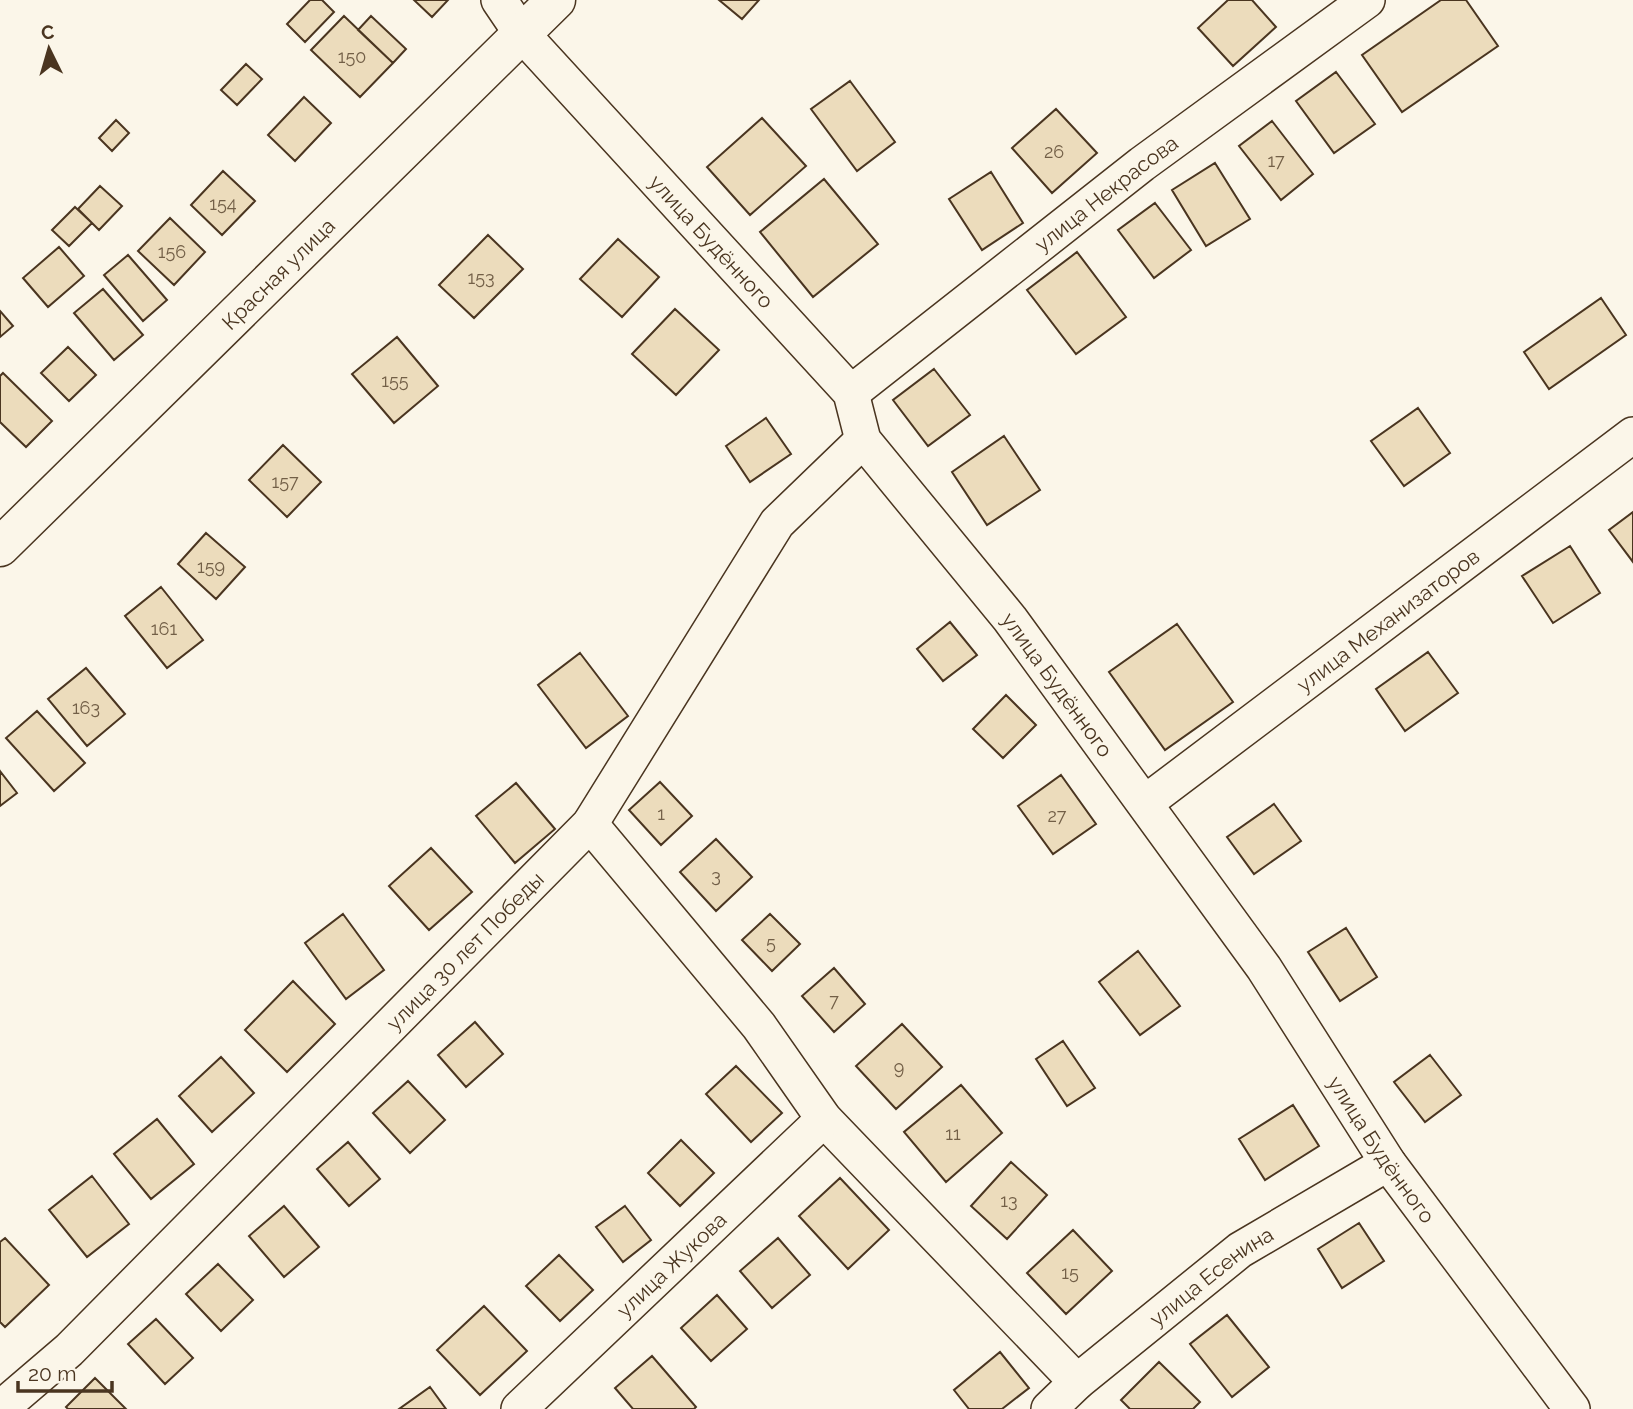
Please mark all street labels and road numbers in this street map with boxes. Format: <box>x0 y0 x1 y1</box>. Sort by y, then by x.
street label: улица Некрасова <box>1029 130 1182 256</box>
street label: улица Будённого <box>644 169 779 313</box>
street label: Красная улица <box>216 213 340 334</box>
street label: улица Механизаторов <box>1291 543 1484 697</box>
street label: улица Будённого <box>997 607 1118 761</box>
street label: улица 30 лет Победы <box>381 866 548 1035</box>
street label: улица Будённого <box>1323 1071 1441 1228</box>
street label: улица Жукова <box>611 1206 731 1322</box>
street label: улица Есенина <box>1144 1221 1277 1331</box>

